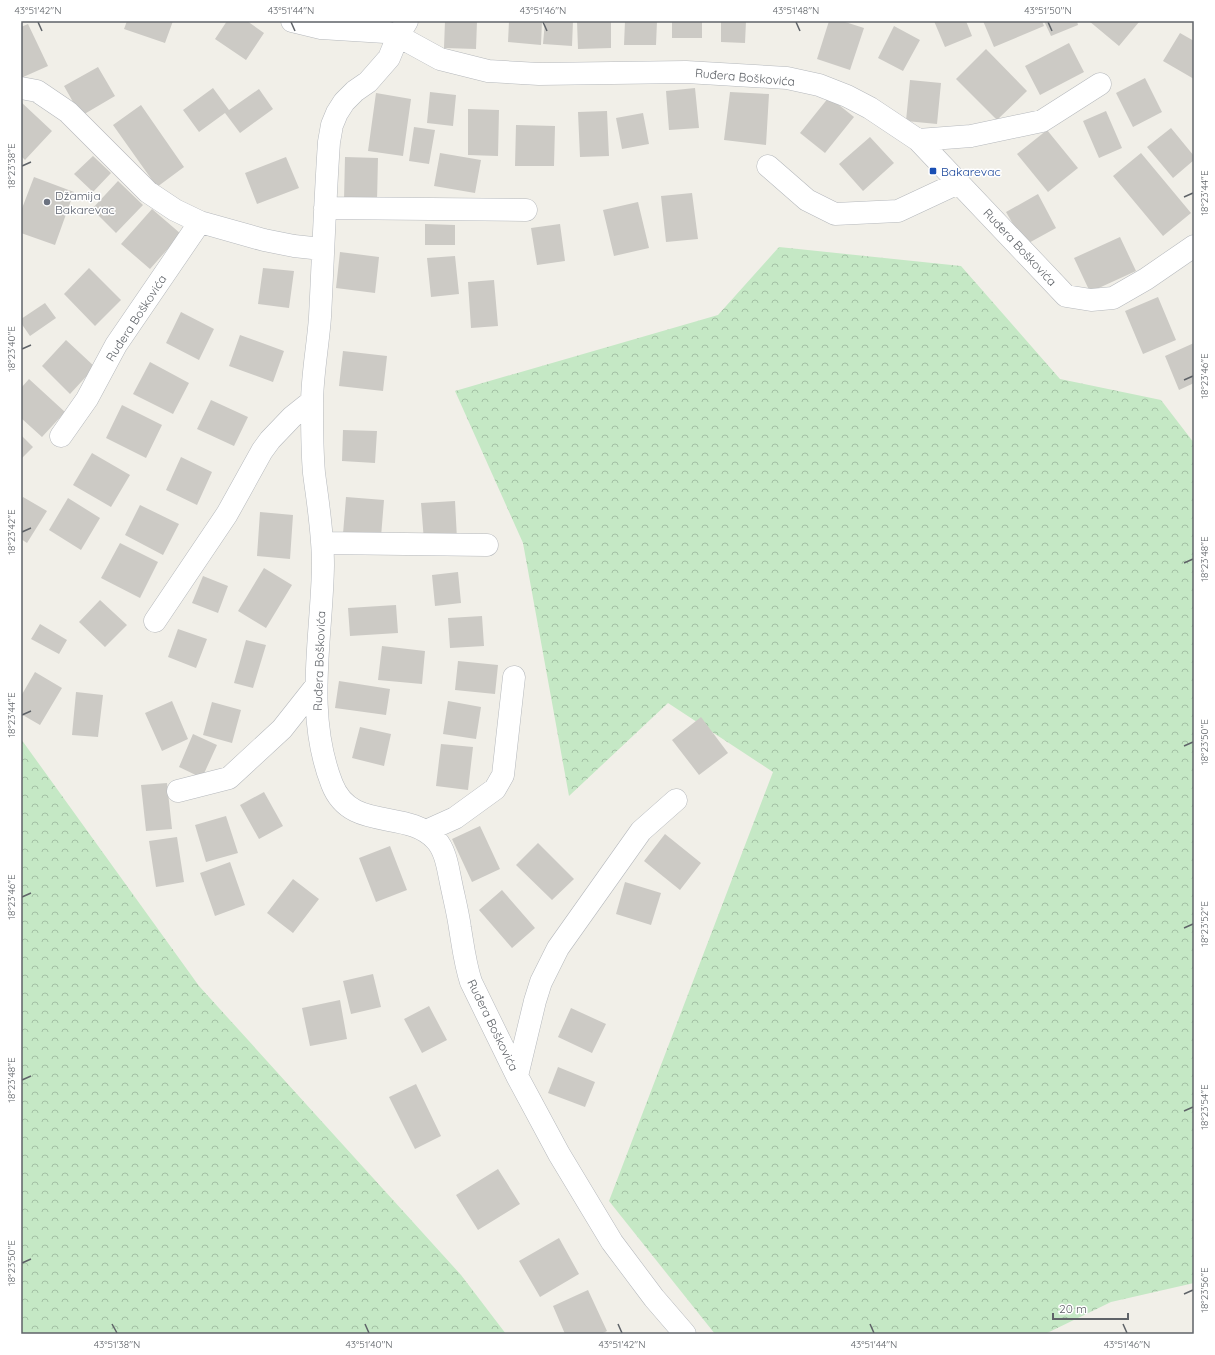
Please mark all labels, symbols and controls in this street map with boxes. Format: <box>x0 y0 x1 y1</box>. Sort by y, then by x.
text: 43°51'42"N <box>15 4 61 17</box>
text: 43°51'44"N <box>268 4 314 17</box>
text: 43°51'46"N <box>520 4 566 17</box>
text: 43°51'48"N <box>773 4 819 17</box>
text: 43°51'50"N <box>1024 4 1072 17</box>
street label: Ruđera Boškovića <box>694 65 796 89</box>
text: 18°23'38"E <box>5 143 18 189</box>
place label: Bakarevac <box>941 164 1001 179</box>
marker: Bakarevac <box>928 166 938 176</box>
text: 18°23'44"E <box>1198 170 1211 216</box>
place label: Džamija Bakarevac <box>55 188 115 217</box>
marker: Džamija Bakarevac <box>42 197 52 207</box>
street label: Ruđera Boškovića <box>980 205 1060 289</box>
street label: Ruđera Boškovića <box>102 272 170 364</box>
text: 18°23'40"E <box>5 326 18 372</box>
text: 18°23'46"E <box>1198 353 1211 399</box>
text: 18°23'42"E <box>5 509 18 555</box>
text: 18°23'48"E <box>1198 536 1211 582</box>
street label: Ruđera Boškovića <box>310 611 328 711</box>
text: 18°23'44"E <box>5 692 18 738</box>
text: 18°23'50"E <box>1198 719 1211 765</box>
text: 18°23'46"E <box>5 874 18 920</box>
text: 18°23'52"E <box>1198 901 1211 947</box>
street label: Ruđera Boškovića <box>464 977 522 1073</box>
text: 18°23'48"E <box>5 1057 18 1103</box>
text: 18°23'54"E <box>1198 1084 1211 1130</box>
text: 18°23'50"E <box>5 1240 18 1286</box>
text: 18°23'56"E <box>1198 1267 1211 1313</box>
scale bar <box>1053 1295 1128 1321</box>
text: 20 m <box>1059 1301 1087 1316</box>
text: 43°51'38"N <box>94 1338 140 1351</box>
text: 43°51'40"N <box>345 1338 393 1351</box>
text: 43°51'42"N <box>599 1338 645 1351</box>
text: 43°51'44"N <box>851 1338 897 1351</box>
text: 43°51'46"N <box>1104 1338 1150 1351</box>

